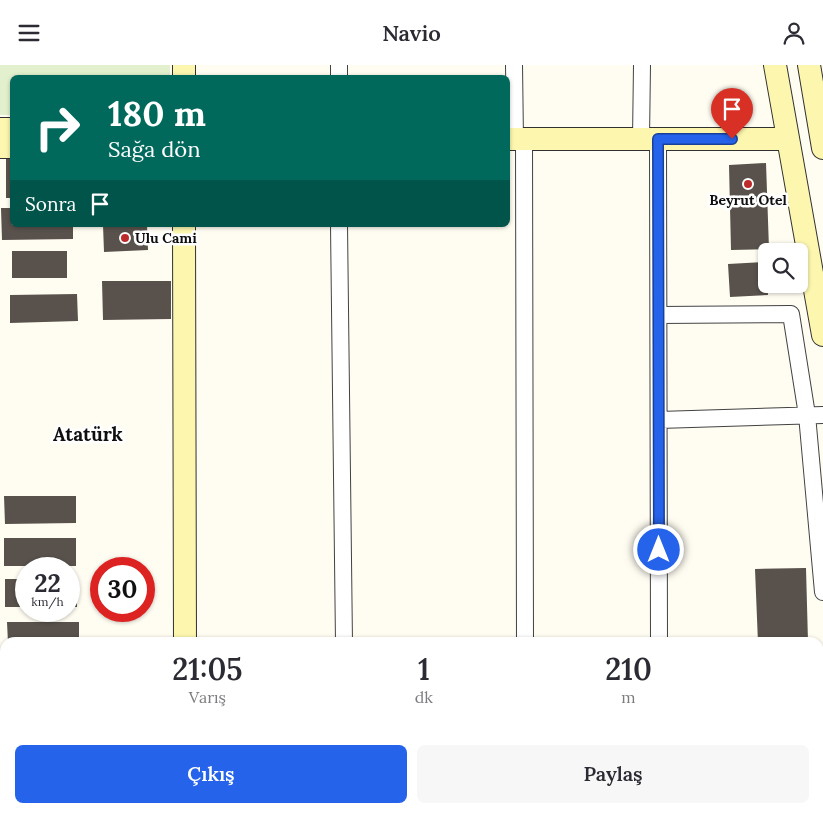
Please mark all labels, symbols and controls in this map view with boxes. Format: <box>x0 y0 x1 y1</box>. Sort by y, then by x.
icon: menu <box>15 19 43 47</box>
text: Navio <box>382 19 441 47</box>
icon: person <box>780 19 808 47</box>
pin <box>711 88 753 139</box>
text: 180 m <box>108 91 206 136</box>
icon: right <box>25 95 90 160</box>
icon: arrive <box>718 95 746 123</box>
text: Sağa dön <box>108 135 201 163</box>
marker: Beyrut Otel <box>742 178 754 190</box>
icon: arrive <box>86 190 114 218</box>
place label: Beyrut Otel <box>709 191 787 209</box>
text: Sonra <box>25 192 76 216</box>
place label: Ulu Cami <box>135 229 197 247</box>
marker: Ulu Cami <box>119 232 131 244</box>
map controls <box>758 243 808 293</box>
button: search <box>758 243 808 293</box>
district label: Atatürk <box>53 422 123 446</box>
position arrow <box>632 523 684 575</box>
speed limit sign: 30 <box>90 557 155 622</box>
text: 22 <box>34 567 61 599</box>
text: km/h <box>31 594 64 609</box>
text: 21:05 <box>172 650 243 688</box>
text: 1 <box>418 650 430 688</box>
text: 210 <box>605 650 652 688</box>
text: Varış <box>189 687 226 707</box>
text: dk <box>415 687 433 707</box>
text: m <box>621 687 636 707</box>
button: Çıkış <box>15 745 407 803</box>
button: Paylaş <box>417 745 809 803</box>

